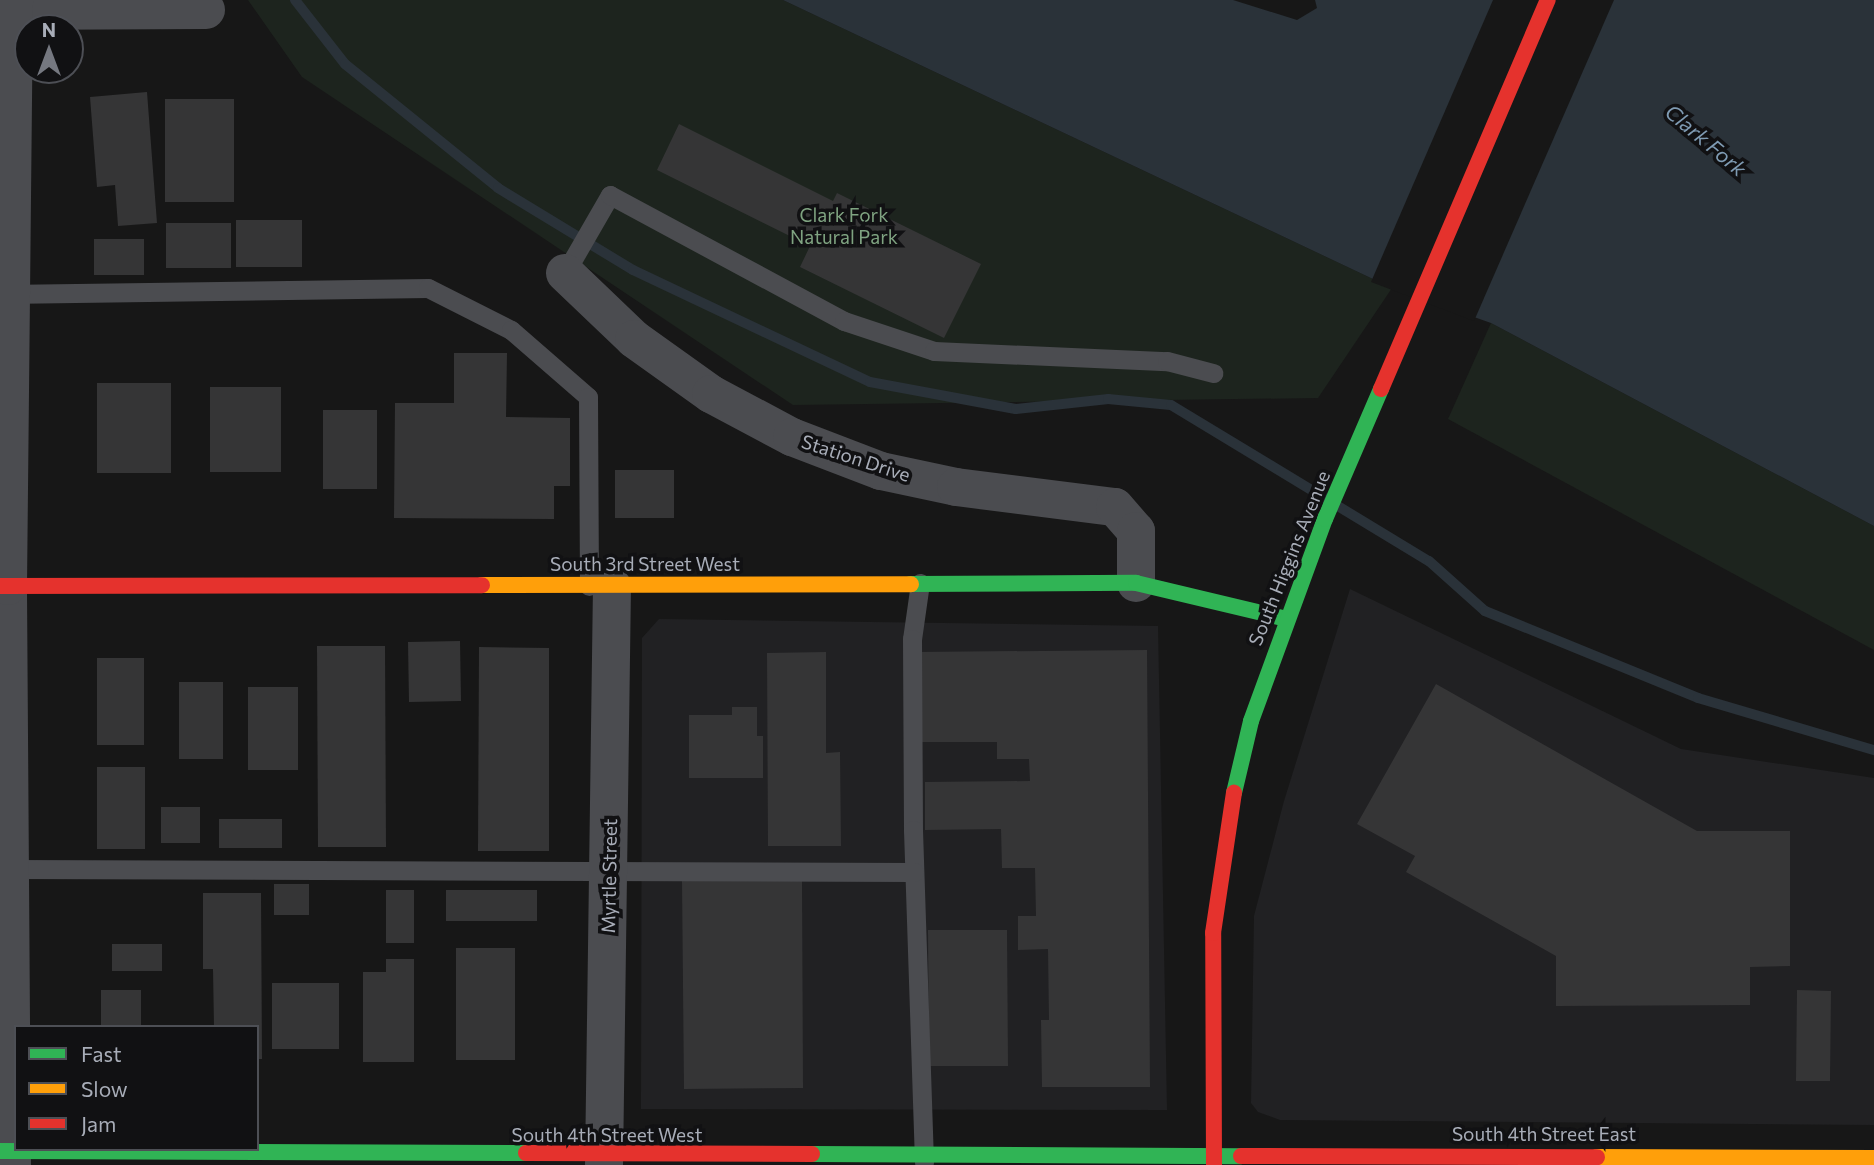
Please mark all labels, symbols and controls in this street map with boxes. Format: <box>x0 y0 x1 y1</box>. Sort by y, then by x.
north arrow <box>14 14 84 84</box>
text: N <box>42 18 56 41</box>
water label: Clark Fork <box>1660 99 1752 181</box>
park label: Clark Fork Natural Park <box>790 204 898 248</box>
street label: Station Drive <box>799 430 913 486</box>
street label: South Higgins Avenue <box>1243 467 1335 649</box>
street label: South 3rd Street West <box>550 553 740 575</box>
street label: Myrtle Street <box>597 818 621 934</box>
legend <box>14 1025 259 1151</box>
text: Fast <box>81 1041 122 1066</box>
text: Slow <box>81 1076 128 1101</box>
text: Jam <box>81 1111 116 1136</box>
street label: South 4th Street East <box>1452 1123 1636 1145</box>
street label: South 4th Street West <box>512 1124 702 1146</box>

